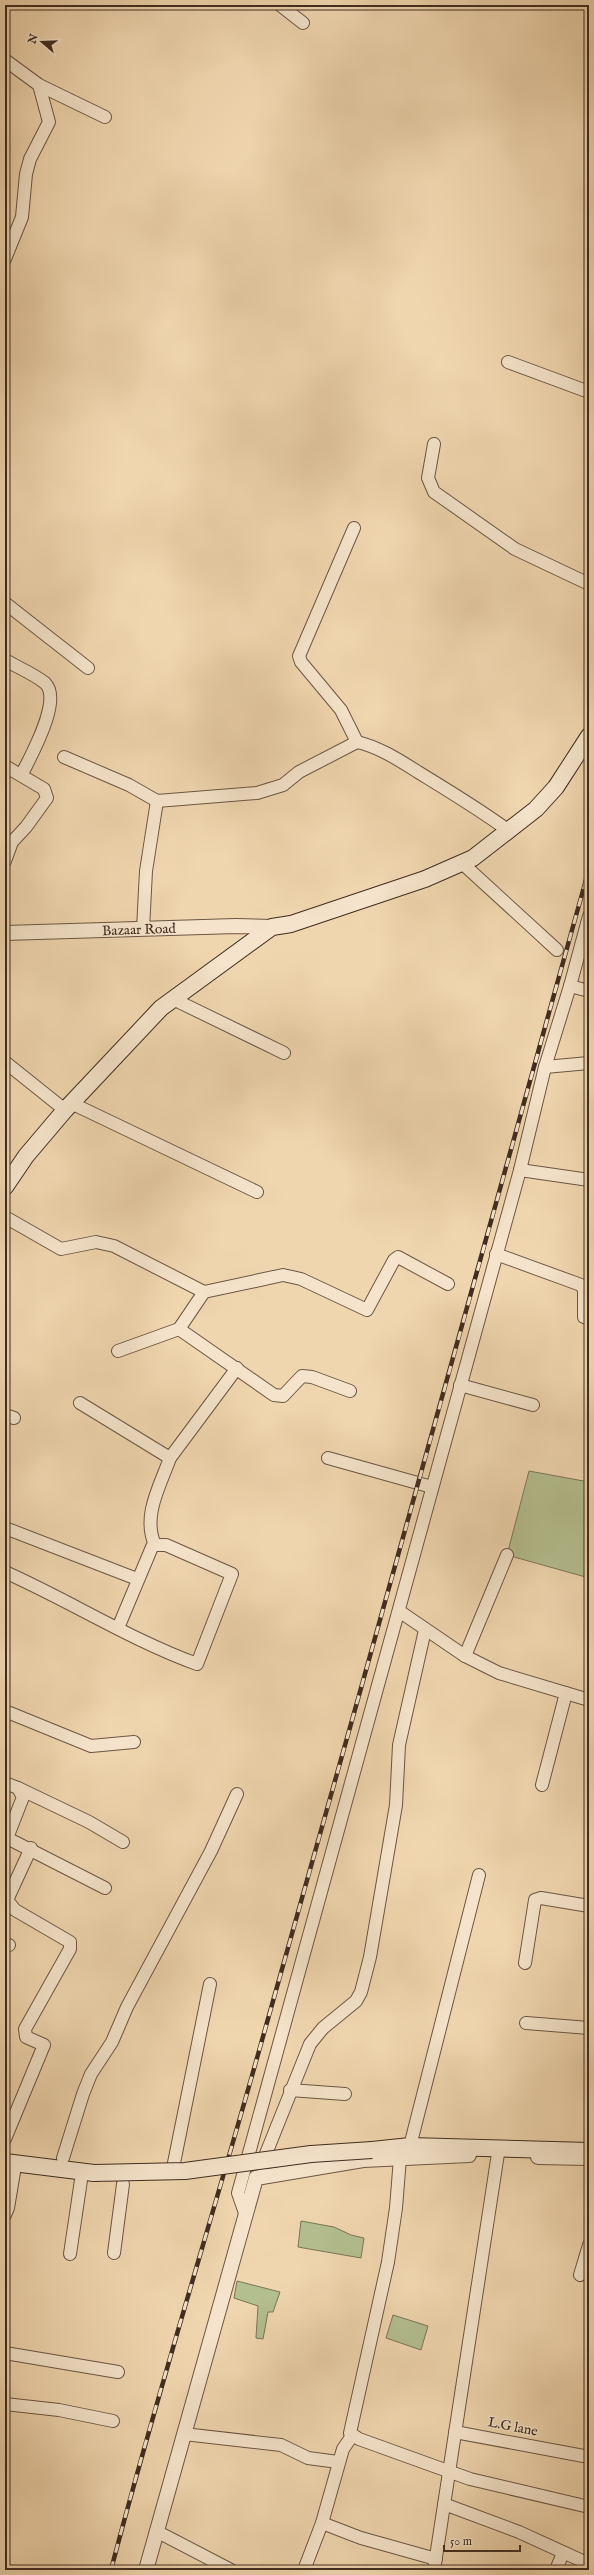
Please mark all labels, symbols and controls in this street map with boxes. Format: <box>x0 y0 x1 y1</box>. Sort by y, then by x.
north arrow <box>22 22 62 62</box>
text: N <box>25 32 42 47</box>
street label: Bazaar Road <box>102 920 177 940</box>
street label: L.G lane <box>486 2413 540 2441</box>
scale bar <box>444 2527 520 2553</box>
text: 50 m <box>450 2534 472 2549</box>

